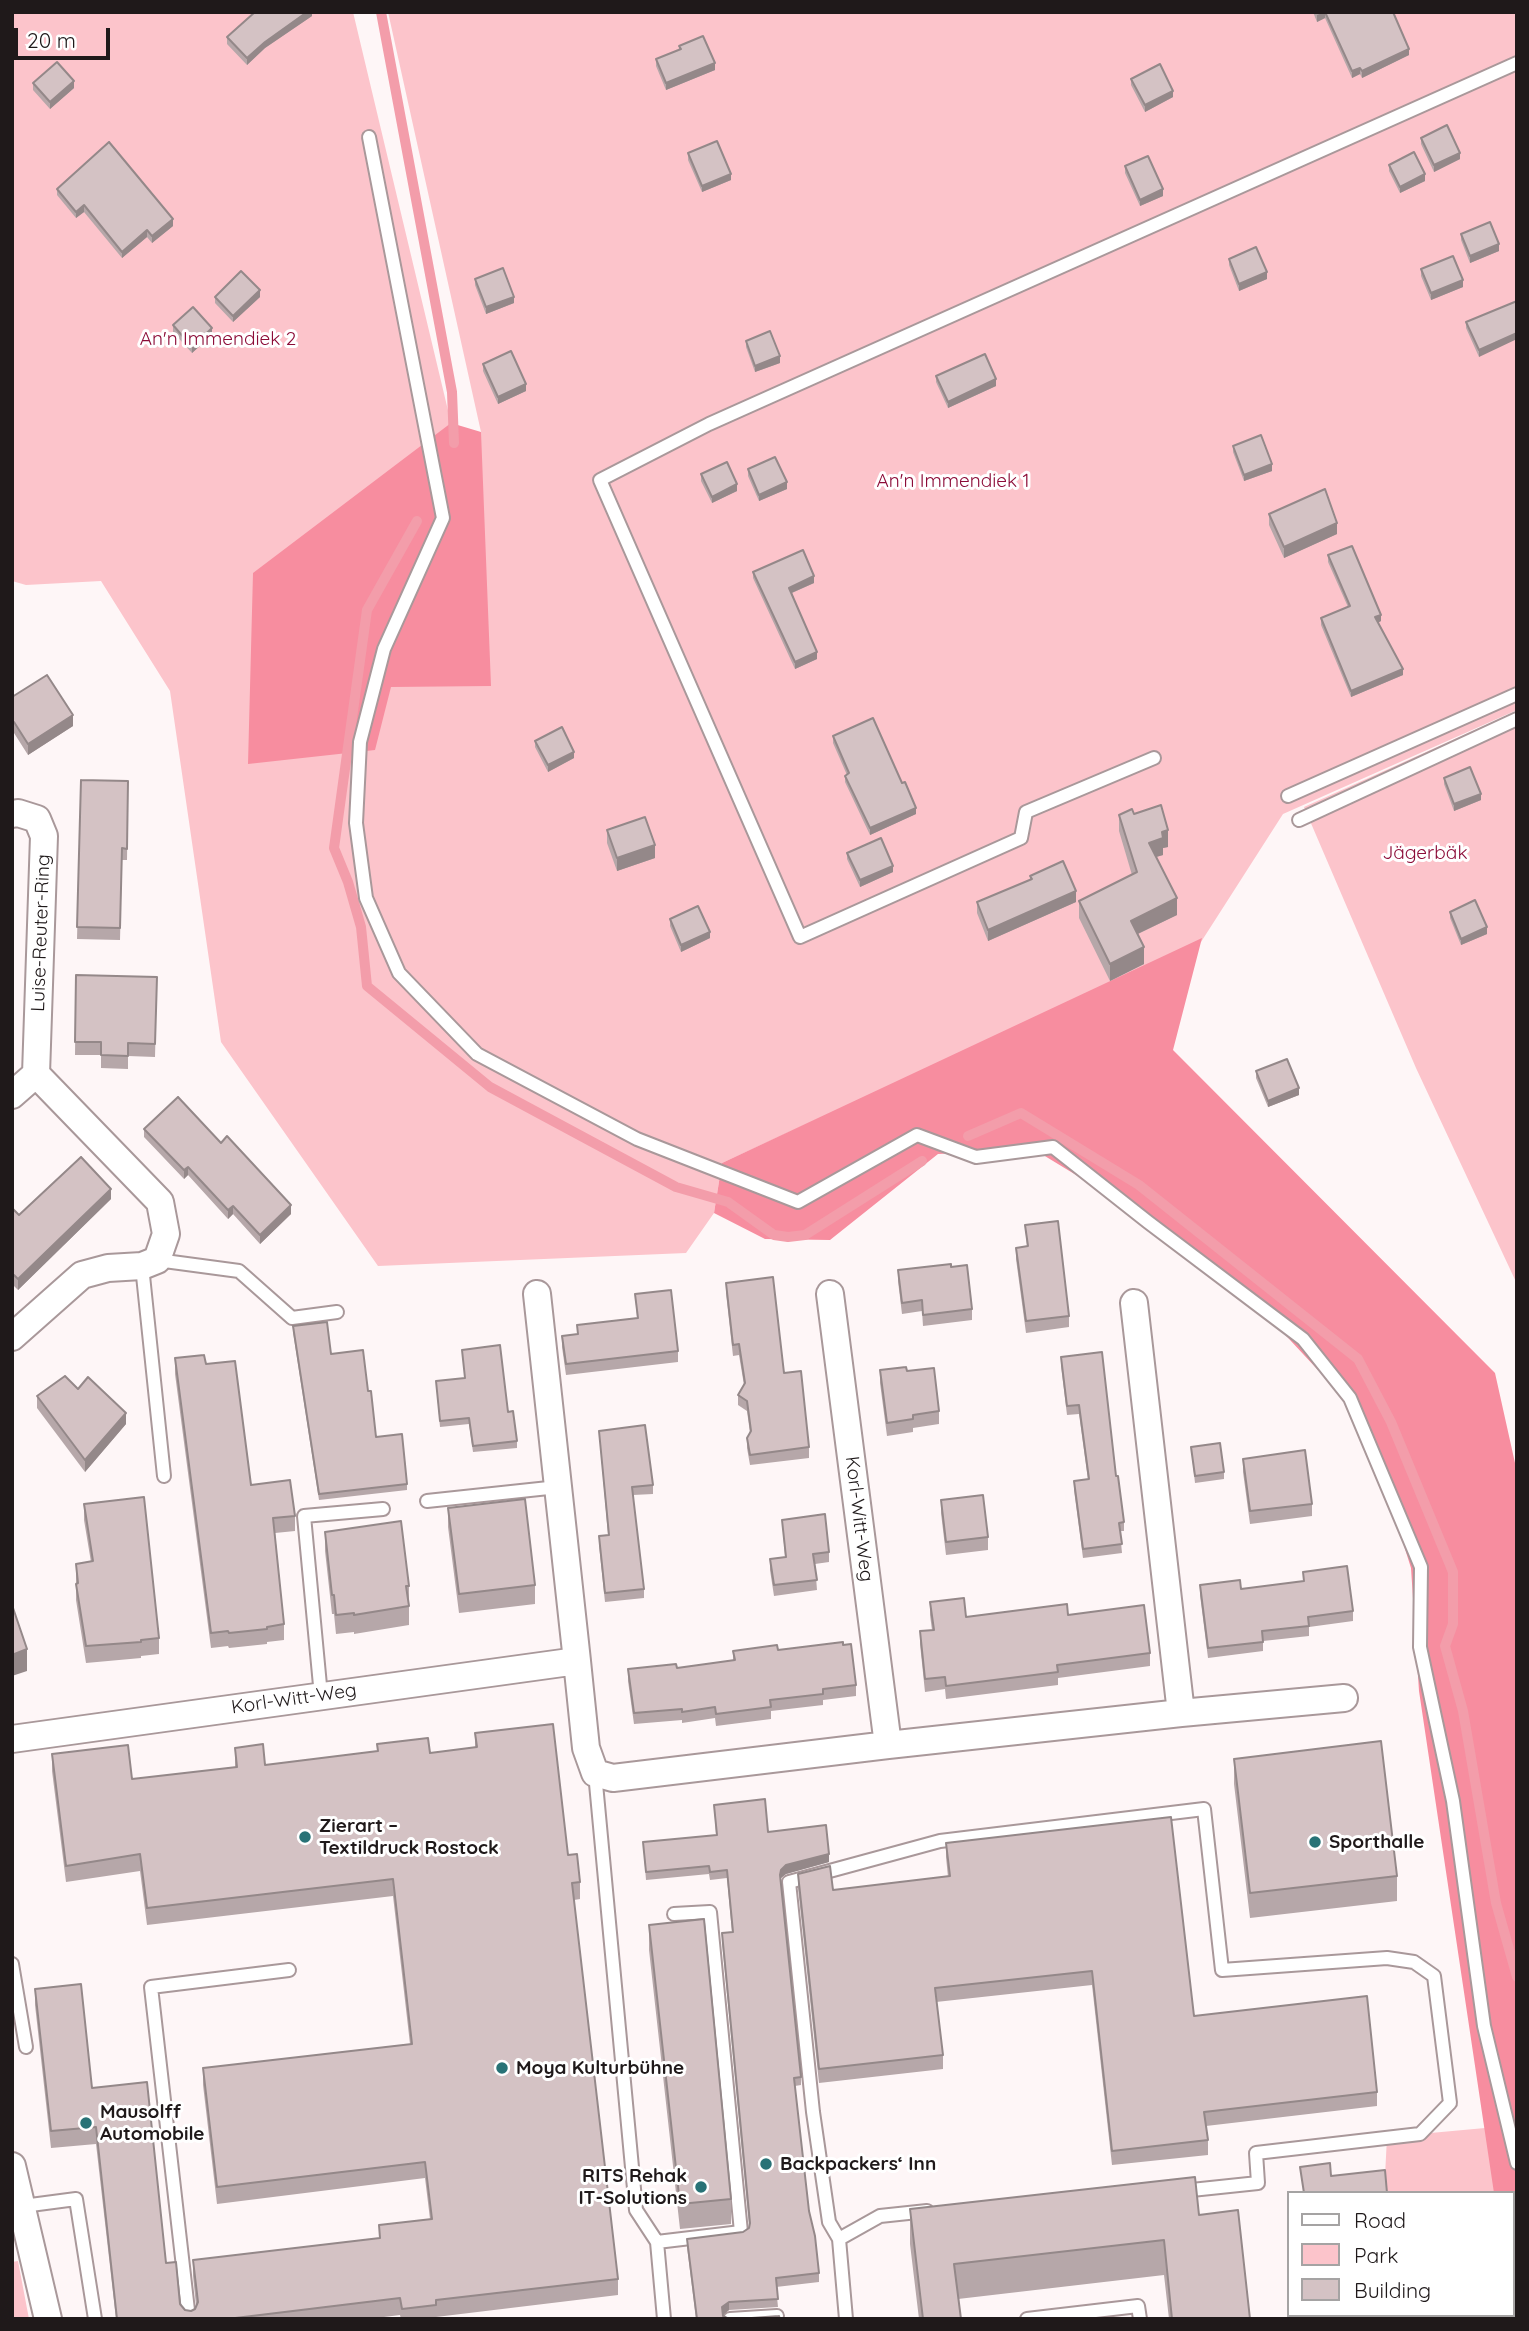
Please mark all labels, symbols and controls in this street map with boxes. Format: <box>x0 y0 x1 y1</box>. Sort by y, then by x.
scale bar <box>18 14 114 58</box>
text: 20 m <box>27 27 76 53</box>
park label: An'n Immendiek 2 <box>140 328 296 350</box>
park label: An'n Immendiek 1 <box>877 470 1029 492</box>
park label: Jägerbäk <box>1382 842 1468 864</box>
street label: Luise-Reuter-Ring <box>27 854 55 1012</box>
street label: Korl-Witt-Weg <box>840 1455 878 1583</box>
street label: Korl-Witt-Weg <box>230 1679 358 1719</box>
place label: Zierart – Textildruck Rostock <box>319 1815 499 1859</box>
marker: Zierart – Textildruck Rostock <box>297 1829 313 1845</box>
place label: Sporthalle <box>1329 1831 1424 1853</box>
marker: Sporthalle <box>1307 1834 1323 1850</box>
place label: Moya Kulturbühne <box>516 2057 684 2079</box>
marker: Moya Kulturbühne <box>494 2060 510 2076</box>
place label: Mausolff Automobile <box>100 2101 205 2145</box>
marker: Mausolff Automobile <box>78 2115 94 2131</box>
place label: Backpackers‘ Inn <box>780 2153 936 2175</box>
marker: Backpackers‘ Inn <box>758 2156 774 2172</box>
place label: RITS Rehak IT-Solutions <box>578 2165 687 2209</box>
marker: RITS Rehak IT-Solutions <box>693 2179 709 2195</box>
legend <box>1288 2191 1515 2317</box>
text: Road <box>1354 2207 1406 2233</box>
text: Park <box>1354 2242 1398 2268</box>
text: Building <box>1354 2277 1431 2303</box>

